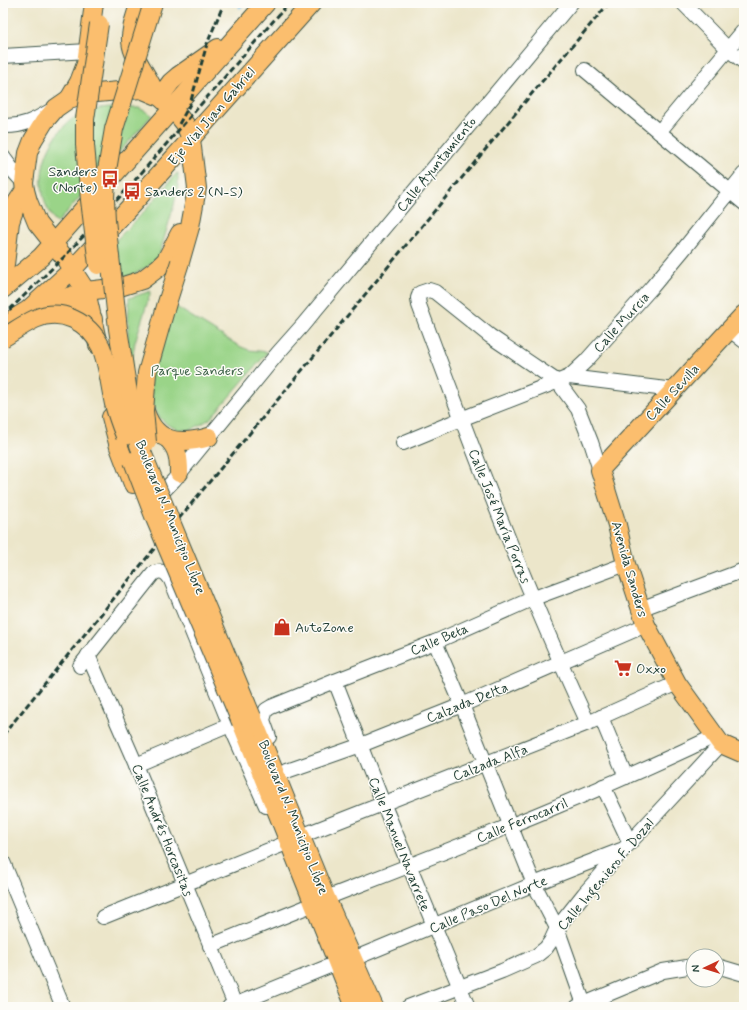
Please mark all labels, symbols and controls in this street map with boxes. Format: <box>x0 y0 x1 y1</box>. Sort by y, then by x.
street label: Eje Vial Juan Gabriel <box>164 64 260 170</box>
street label: Calle Ayuntamiento <box>393 113 481 216</box>
place label: Sanders (Norte) <box>48 163 97 197</box>
bus stop icon: Sanders (Norte) <box>100 169 120 189</box>
bus stop icon: Sanders 2 (N-S) <box>122 181 142 201</box>
place label: Sanders 2 (N-S) <box>145 183 242 201</box>
street label: Calle Murcia <box>590 288 654 357</box>
street label: Calle Sevilla <box>642 360 704 425</box>
park label: Parque Sanders <box>151 362 243 380</box>
street label: Boulevard N. Municipio Libre <box>131 438 209 597</box>
street label: Calle José María Porras <box>464 446 534 586</box>
street label: Avenida Sanders <box>607 519 651 619</box>
shop icon: AutoZone <box>272 617 292 637</box>
place label: AutoZone <box>295 619 354 637</box>
street label: Calle Beta <box>408 620 471 660</box>
supermarket icon: Oxxo <box>613 658 633 678</box>
place label: Oxxo <box>636 660 666 678</box>
street label: Calzada Delta <box>424 678 511 728</box>
street label: Boulevard N. Municipio Libre <box>254 738 332 897</box>
street label: Calzada Alfa <box>450 740 530 785</box>
street label: Calle Andrés Horcasitas <box>127 761 197 899</box>
street label: Calle Manuel Navarrete <box>364 775 434 914</box>
street label: Calle Ferrocarril <box>474 794 571 847</box>
street label: Calle Ingeniero F. Dozal <box>553 815 660 936</box>
street label: Calle Paso Del Norte <box>427 872 550 938</box>
north arrow <box>685 948 725 988</box>
text: N <box>689 964 703 973</box>

